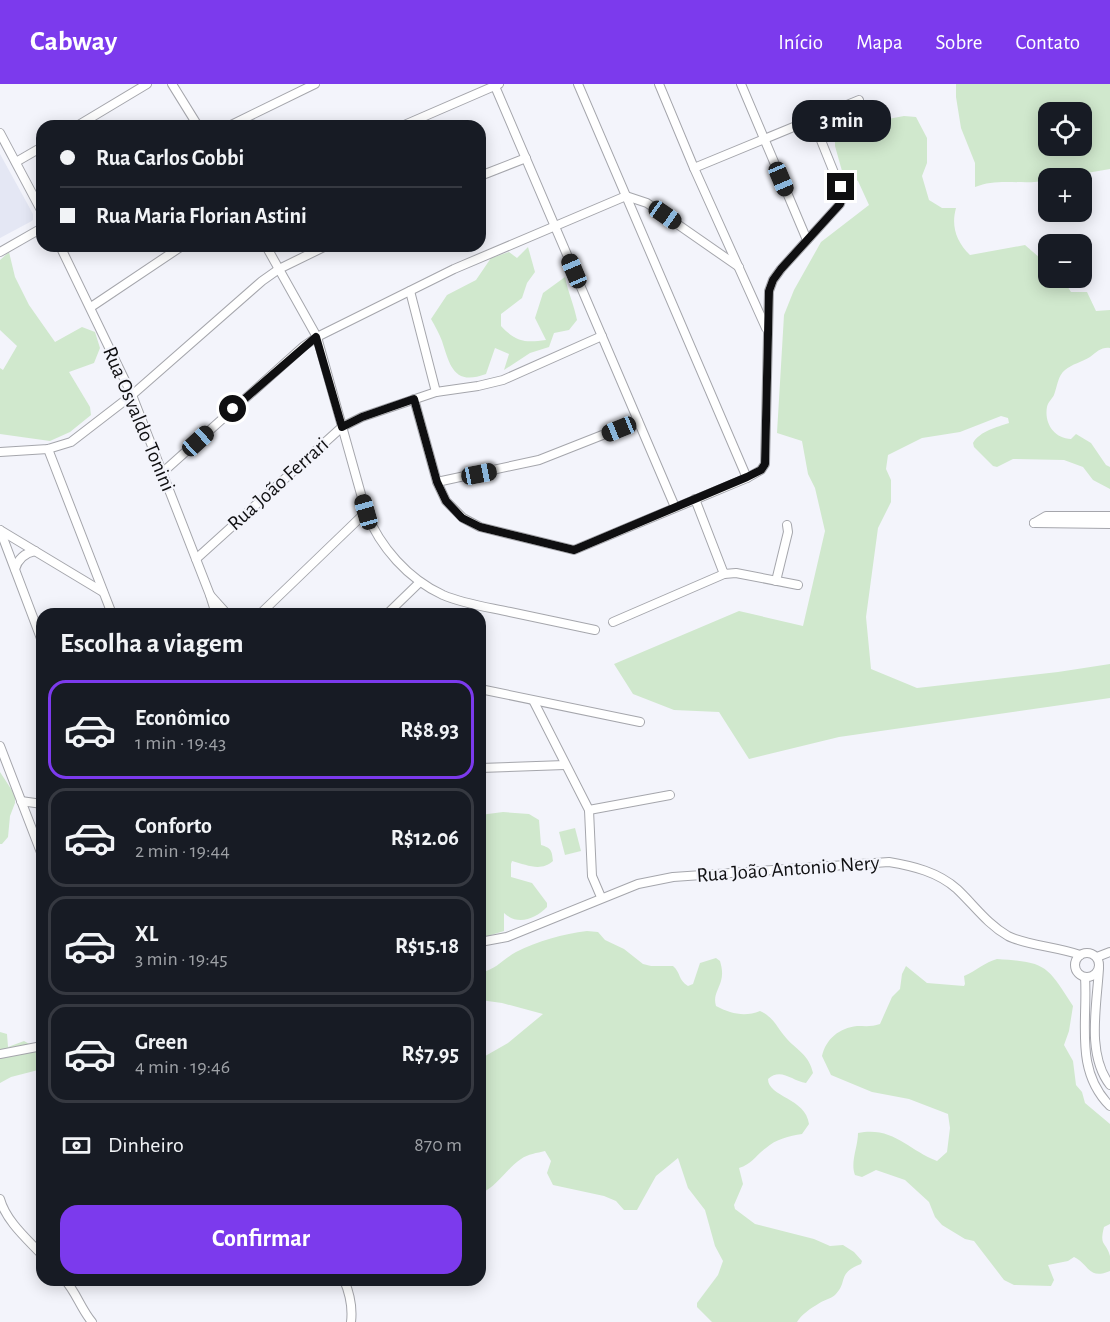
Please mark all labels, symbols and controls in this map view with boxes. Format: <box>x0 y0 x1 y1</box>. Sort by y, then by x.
text: Cabway <box>30 28 117 56</box>
text: Início <box>778 32 823 53</box>
text: Mapa <box>856 32 903 53</box>
text: Sobre <box>936 32 982 53</box>
text: Contato <box>1015 32 1080 53</box>
callout: 3 min <box>792 100 890 142</box>
map controls <box>1038 102 1092 288</box>
button: locate <box>1038 102 1092 156</box>
text: 3 min <box>820 111 863 131</box>
text: Rua Carlos Gobbi <box>96 147 244 169</box>
car <box>766 159 796 199</box>
button: + <box>1038 168 1092 222</box>
route end <box>827 173 854 200</box>
car <box>645 197 685 233</box>
text: Rua Maria Florian Astini <box>96 205 307 227</box>
button: − <box>1038 234 1092 288</box>
car <box>559 251 589 291</box>
street label: Rua Osvaldo Tonini <box>99 343 179 495</box>
route start <box>219 395 246 422</box>
car <box>599 414 639 444</box>
car <box>179 422 217 460</box>
street label: Rua João Ferrari <box>224 433 332 535</box>
car <box>460 462 498 486</box>
car <box>352 492 380 532</box>
text: Escolha a viagem <box>60 630 243 657</box>
icon: car <box>63 703 117 757</box>
text: Econômico <box>135 707 230 729</box>
text: R$8.93 <box>400 719 459 741</box>
text: 1 min · 19:43 <box>135 733 226 753</box>
icon: car <box>63 811 117 865</box>
text: Conforto <box>135 815 212 837</box>
text: R$12.06 <box>391 827 459 849</box>
text: 2 min · 19:44 <box>135 841 230 861</box>
street label: Rua João Antonio Nery <box>696 852 880 886</box>
icon: car <box>63 919 117 973</box>
text: XL <box>135 923 158 945</box>
text: R$15.18 <box>395 935 459 957</box>
text: 3 min · 19:45 <box>135 949 228 969</box>
icon: car <box>63 1027 117 1081</box>
text: Green <box>135 1031 188 1053</box>
text: R$7.95 <box>401 1043 459 1065</box>
text: 4 min · 19:46 <box>135 1057 230 1077</box>
icon: cash <box>60 1129 93 1162</box>
text: Dinheiro <box>108 1134 184 1156</box>
text: 870 m <box>414 1135 462 1155</box>
button: Confirmar <box>60 1205 462 1274</box>

